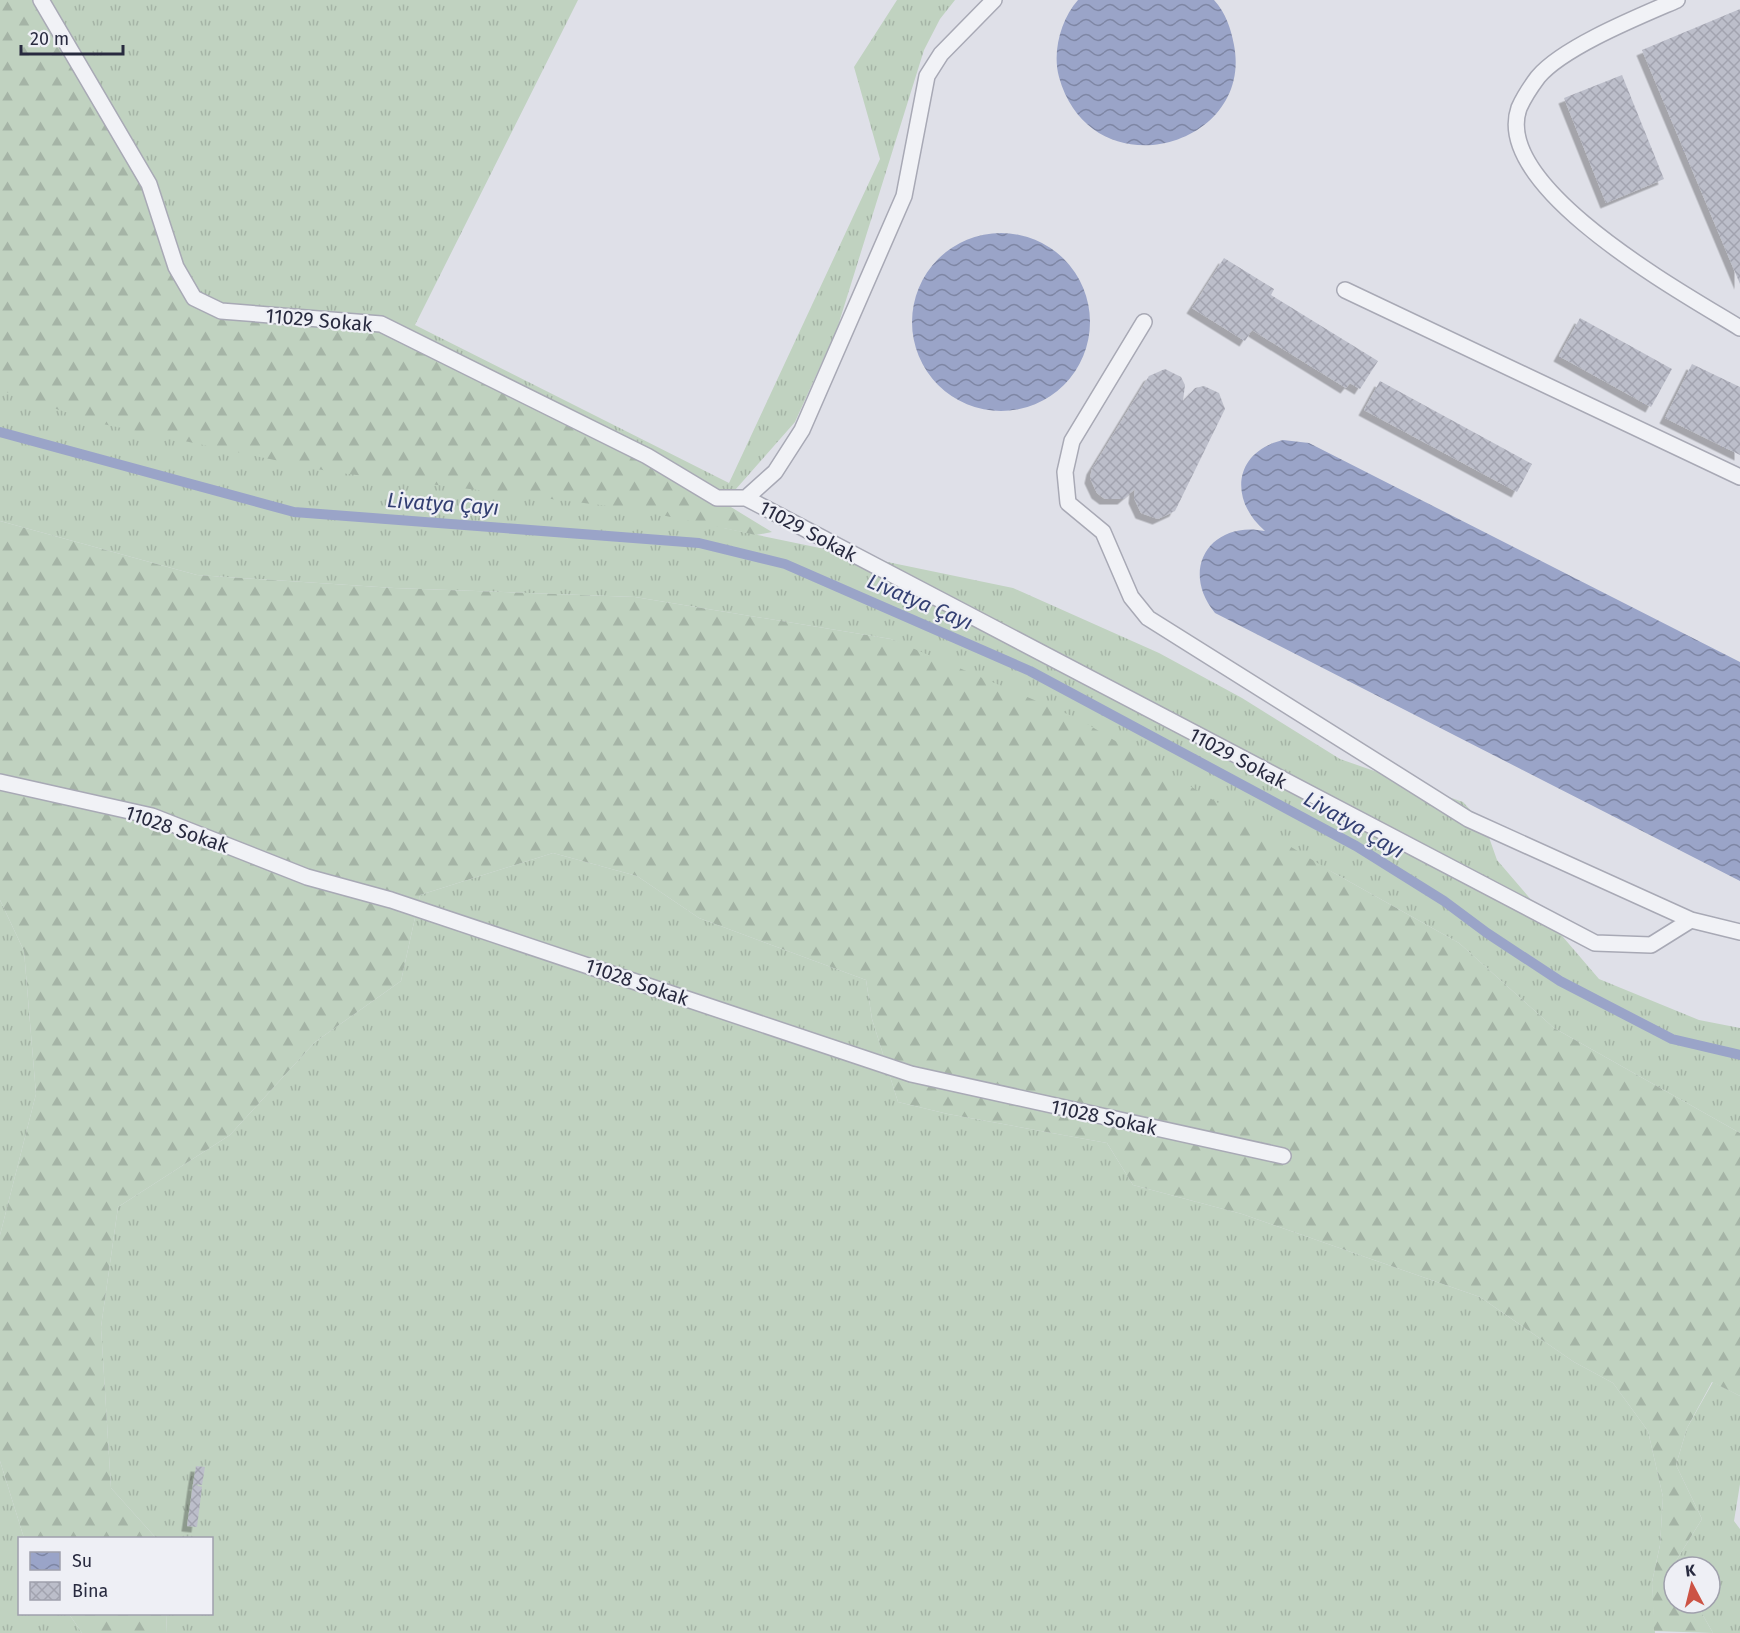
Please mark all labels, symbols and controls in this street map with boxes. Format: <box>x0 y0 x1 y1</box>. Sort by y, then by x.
scale bar <box>21 18 123 56</box>
text: 20 m <box>30 28 69 50</box>
street label: 11029 Sokak <box>265 303 374 337</box>
water label: Livatya Çayı <box>386 487 500 521</box>
street label: 11029 Sokak <box>755 495 862 567</box>
water label: Livatya Çayı <box>863 568 977 636</box>
street label: 11029 Sokak <box>1185 722 1292 794</box>
water label: Livatya Çayı <box>1299 786 1409 864</box>
street label: 11028 Sokak <box>122 800 233 858</box>
street label: 11028 Sokak <box>582 953 693 1011</box>
street label: 11028 Sokak <box>1049 1094 1160 1140</box>
legend <box>18 1537 213 1615</box>
text: Su <box>72 1550 92 1572</box>
north arrow <box>1662 1555 1722 1615</box>
text: K <box>1684 1560 1697 1581</box>
text: Bina <box>72 1580 108 1602</box>

